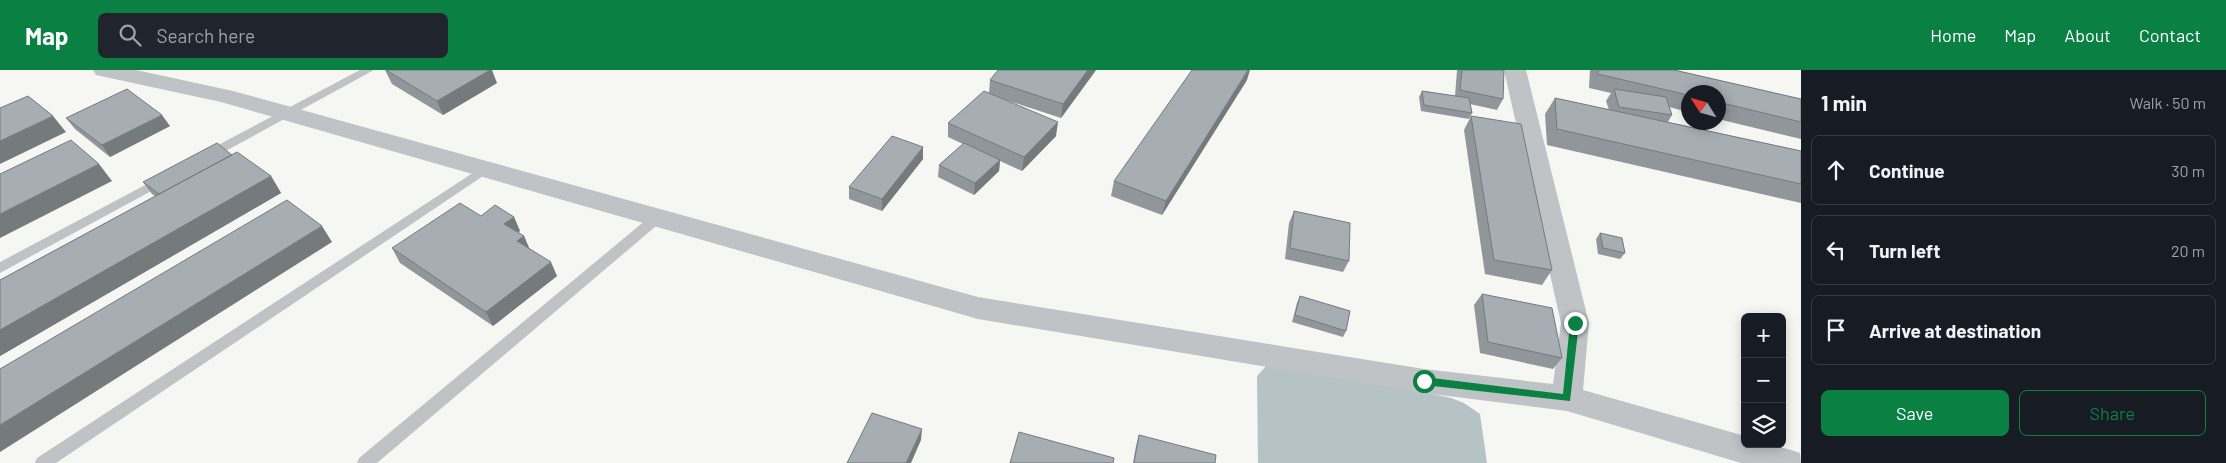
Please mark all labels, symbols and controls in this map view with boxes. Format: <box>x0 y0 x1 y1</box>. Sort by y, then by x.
search box <box>98 13 448 58</box>
text: Map <box>25 21 68 50</box>
icon: search <box>116 21 144 49</box>
text: Search here <box>156 24 255 47</box>
text: Home <box>1930 24 1976 46</box>
text: Map <box>2004 24 2036 46</box>
text: About <box>2064 24 2111 46</box>
text: Contact <box>2139 24 2201 46</box>
north arrow <box>1681 85 1726 130</box>
text: 1 min <box>1821 90 1867 115</box>
text: Walk · 50 m <box>2129 93 2206 112</box>
icon: ahead <box>1822 156 1850 184</box>
text: Continue <box>1869 159 1945 182</box>
text: 30 m <box>2171 161 2205 180</box>
icon: left <box>1822 236 1850 264</box>
text: Turn left <box>1869 239 1940 262</box>
text: 20 m <box>2171 241 2205 260</box>
route end <box>1564 312 1587 335</box>
map controls <box>1741 313 1786 448</box>
button: + <box>1741 313 1786 358</box>
icon: arrive <box>1822 316 1850 344</box>
text: Arrive at destination <box>1869 319 2041 342</box>
button: − <box>1741 358 1786 403</box>
route start <box>1413 370 1436 393</box>
button: Save <box>1821 390 2009 436</box>
button: Share <box>2019 390 2206 436</box>
button: layers <box>1741 403 1786 448</box>

